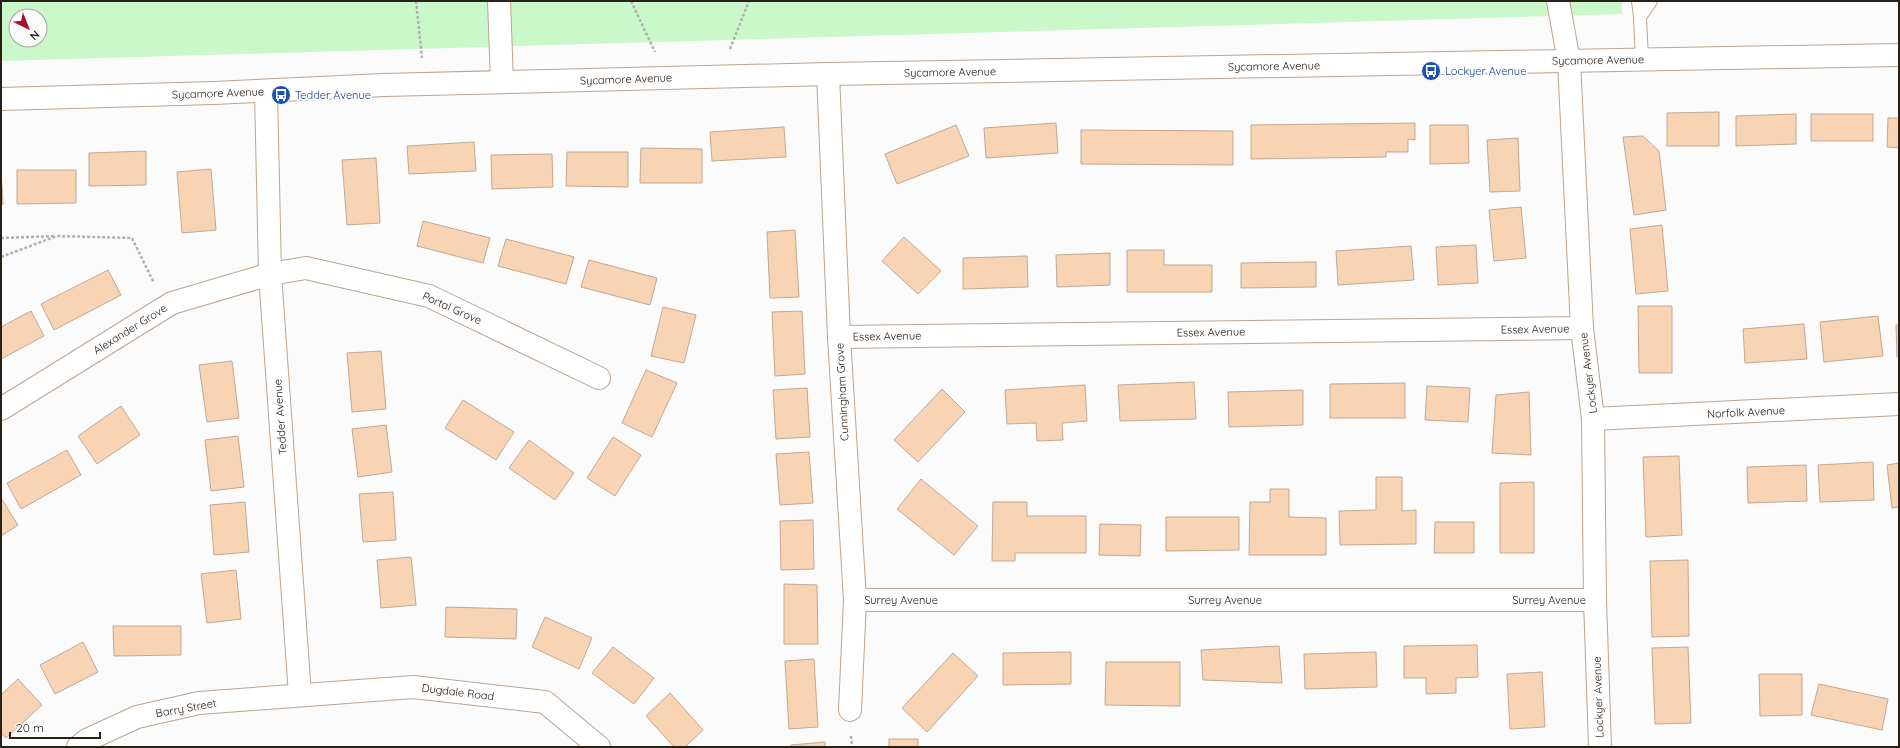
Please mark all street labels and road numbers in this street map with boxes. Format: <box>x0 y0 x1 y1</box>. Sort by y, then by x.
street label: Sycamore Avenue <box>1552 52 1644 68</box>
street label: Sycamore Avenue <box>1228 58 1320 74</box>
street label: Sycamore Avenue <box>904 64 996 80</box>
street label: Sycamore Avenue <box>580 70 672 88</box>
street label: Sycamore Avenue <box>172 84 264 102</box>
street label: Portal Grove <box>420 289 484 327</box>
street label: Alexander Grove <box>91 301 169 357</box>
street label: Essex Avenue <box>1501 321 1569 337</box>
street label: Essex Avenue <box>1177 324 1245 340</box>
street label: Essex Avenue <box>853 328 921 344</box>
street label: Lockyer Avenue <box>1576 332 1600 414</box>
street label: Cunningham Grove <box>832 343 852 441</box>
street label: Tedder Avenue <box>270 379 290 455</box>
street label: Norfolk Avenue <box>1707 403 1785 421</box>
street label: Surrey Avenue <box>864 593 938 607</box>
street label: Surrey Avenue <box>1188 593 1262 607</box>
street label: Surrey Avenue <box>1512 593 1586 607</box>
street label: Lockyer Avenue <box>1590 656 1606 738</box>
street label: Dugdale Road <box>421 681 495 703</box>
street label: Barry Street <box>154 696 218 720</box>

